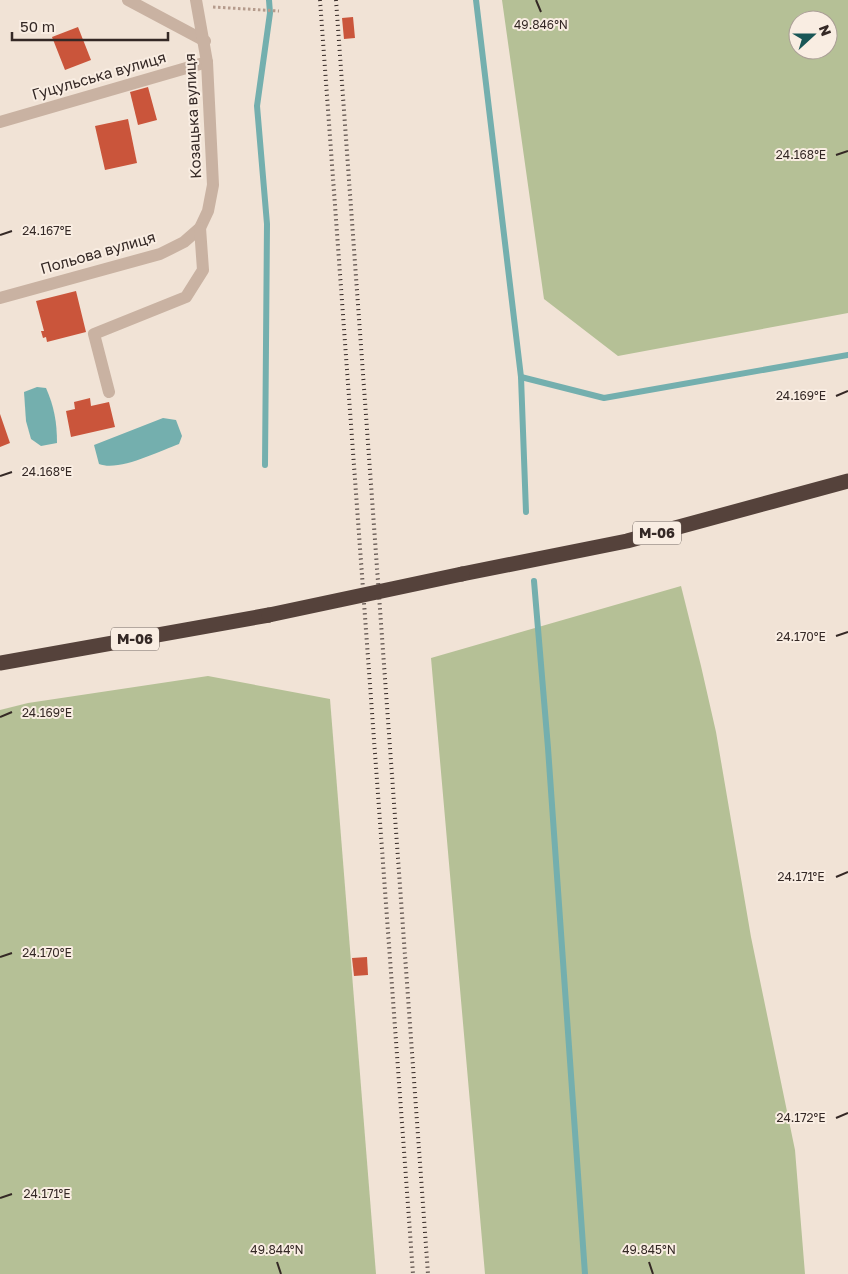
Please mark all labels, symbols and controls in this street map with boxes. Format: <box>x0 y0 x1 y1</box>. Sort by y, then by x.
scale bar <box>12 10 169 42</box>
north arrow <box>788 10 838 60</box>
text: 50 m <box>20 17 55 35</box>
text: 49.846°N <box>514 17 568 32</box>
text: N <box>816 22 835 38</box>
street label: Гуцульська вулиця <box>30 47 168 103</box>
street label: Козацька вулиця <box>180 53 204 179</box>
text: 24.168°E <box>776 147 826 162</box>
text: 24.167°E <box>22 223 72 238</box>
street label: Польова вулиця <box>38 227 157 277</box>
text: 24.169°E <box>776 388 826 403</box>
text: 24.168°E <box>22 464 72 479</box>
road number: М-06 <box>633 522 681 544</box>
road number: М-06 <box>111 628 159 650</box>
text: 24.170°E <box>776 629 826 644</box>
text: 24.169°E <box>22 705 72 720</box>
text: 24.171°E <box>778 869 824 884</box>
text: 24.170°E <box>22 945 72 960</box>
text: 24.172°E <box>776 1110 826 1125</box>
text: 24.171°E <box>24 1186 70 1201</box>
text: 49.844°N <box>250 1242 304 1257</box>
text: 49.845°N <box>622 1242 676 1257</box>

